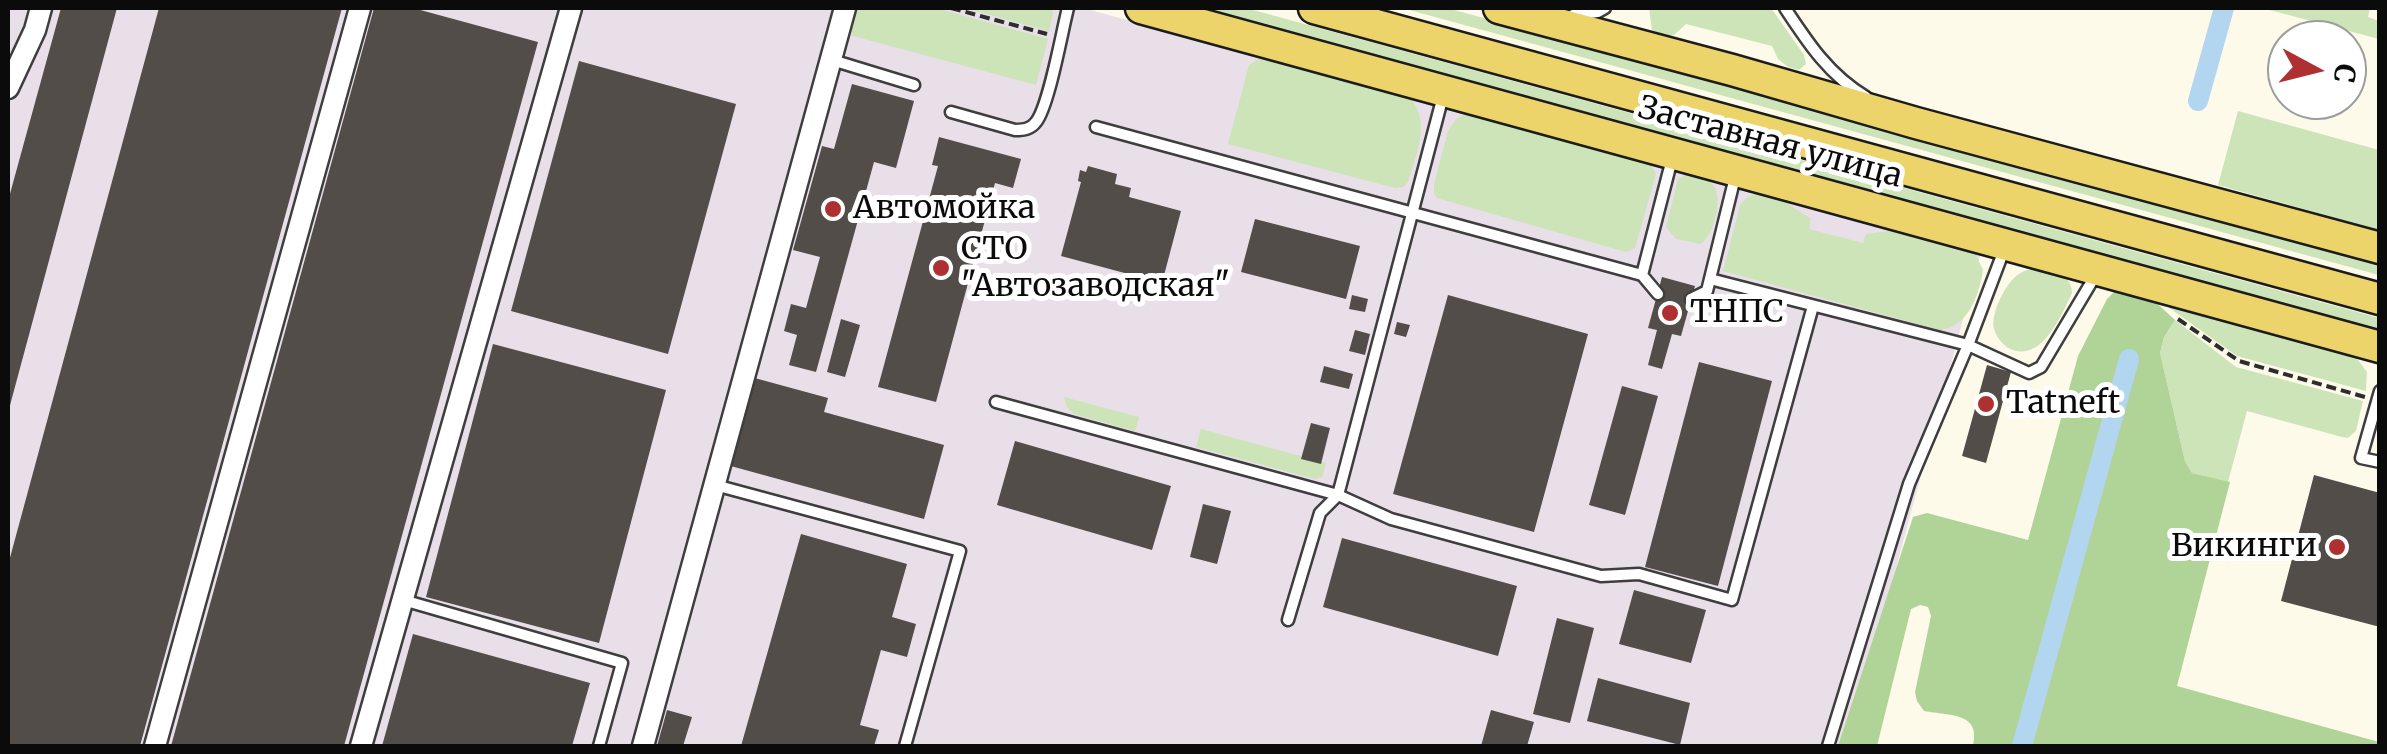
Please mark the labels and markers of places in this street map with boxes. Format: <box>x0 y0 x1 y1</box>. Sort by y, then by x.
place label: Автомойка <box>853 190 1035 228</box>
marker: Автомойка <box>822 198 844 220</box>
place label: СТО "Автозаводская" <box>961 231 1230 306</box>
marker: СТО "Автозаводская" <box>930 257 952 279</box>
place label: ТНПС <box>1690 294 1784 332</box>
marker: ТНПС <box>1659 302 1681 324</box>
place label: Tatneft <box>2006 385 2120 423</box>
marker: Tatneft <box>1975 393 1997 415</box>
place label: Викинги <box>2171 528 2317 566</box>
marker: Викинги <box>2326 536 2348 558</box>

